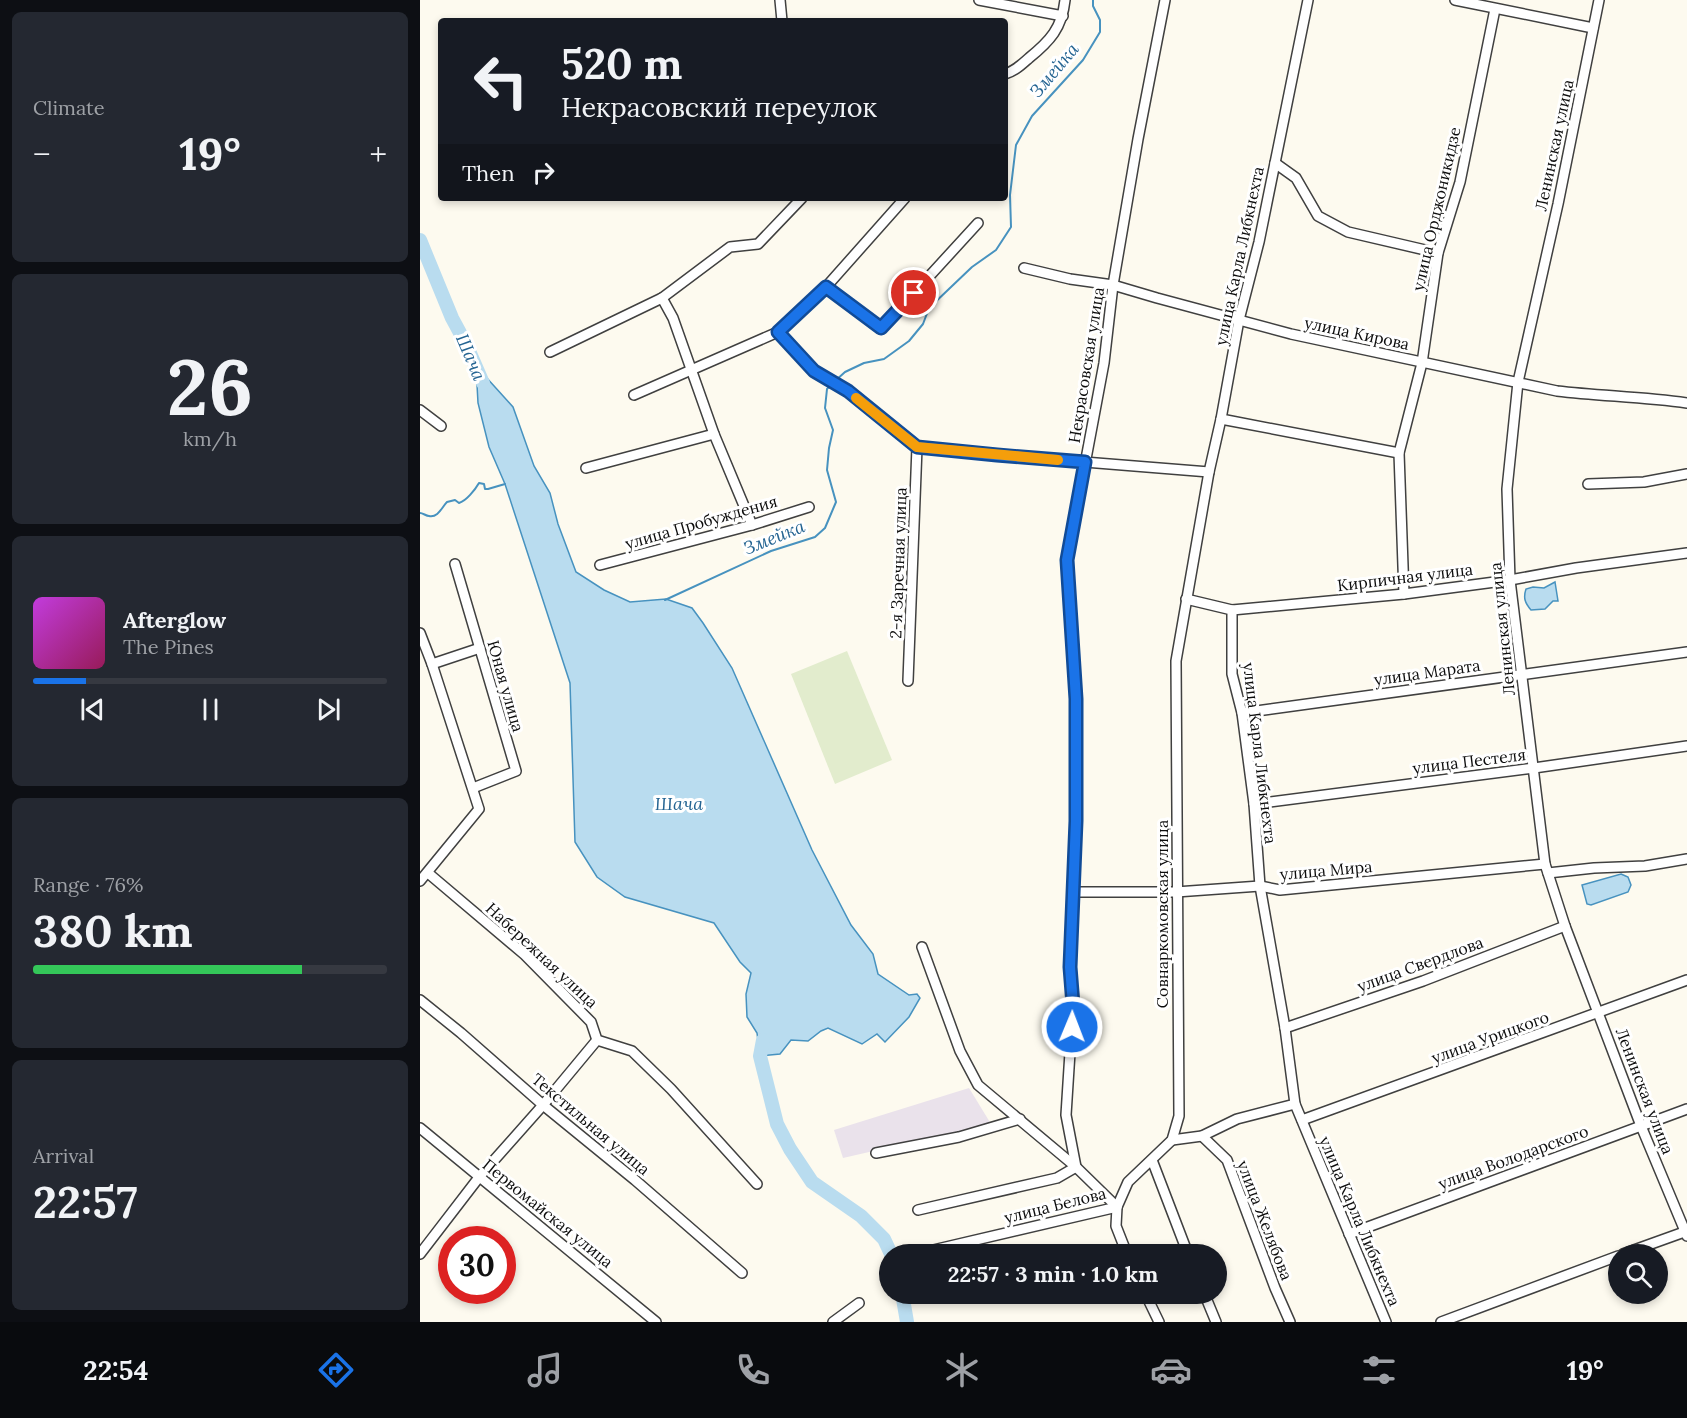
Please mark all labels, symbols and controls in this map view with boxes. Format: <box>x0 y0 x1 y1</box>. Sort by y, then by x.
text: 520 m <box>561 37 682 91</box>
water label: Змейка <box>1025 38 1084 102</box>
icon: left <box>462 42 540 120</box>
street label: Ленинская улица <box>1530 78 1578 212</box>
text: Некрасовский переулок <box>561 90 877 124</box>
text: Climate <box>33 95 105 120</box>
text: 19° <box>179 125 241 182</box>
street label: улица Орджоникидзе <box>1407 125 1465 293</box>
text: − <box>33 133 51 175</box>
text: + <box>369 133 387 175</box>
icon: right <box>527 156 560 189</box>
text: Then <box>462 159 515 187</box>
street label: улица Карла Либкнехта <box>1210 165 1268 347</box>
pin <box>888 267 939 318</box>
icon: arrive <box>897 276 930 309</box>
street label: Некрасовская улица <box>1064 286 1108 444</box>
street label: улица Кирова <box>1303 312 1411 354</box>
water label: Шача <box>451 330 491 384</box>
text: 26 <box>167 337 253 436</box>
text: km/h <box>183 426 237 451</box>
street label: 2-я Заречная улица <box>885 487 911 639</box>
street label: улица Пробуждения <box>623 491 779 553</box>
water label: Змейка <box>740 514 808 560</box>
street label: Кирпичная улица <box>1336 559 1474 595</box>
street label: Ленинская улица <box>1485 561 1519 697</box>
text: Afterglow <box>123 606 226 634</box>
text: The Pines <box>123 634 214 659</box>
street label: Юная улица <box>483 638 529 734</box>
street label: улица Марата <box>1373 655 1481 689</box>
street label: улица Карла Либкнехта <box>1239 661 1281 845</box>
icon: previous <box>76 693 109 726</box>
icon: pause <box>194 693 227 726</box>
icon: next <box>312 693 345 726</box>
street label: улица Пестеля <box>1411 744 1527 778</box>
water label: Шача <box>655 792 703 815</box>
street label: Совнаркомовская улица <box>1152 820 1172 1008</box>
street label: улица Мира <box>1279 856 1373 884</box>
text: Range · 76% <box>33 872 144 897</box>
street label: Набережная улица <box>482 898 602 1012</box>
text: 380 km <box>33 902 193 959</box>
street label: улица Свердлова <box>1354 932 1486 996</box>
position arrow <box>1040 995 1104 1059</box>
street label: улица Урицкого <box>1429 1006 1551 1068</box>
street label: Ленинская улица <box>1612 1025 1678 1157</box>
street label: Текстильная улица <box>528 1069 654 1179</box>
street label: улица Володарского <box>1435 1121 1591 1193</box>
street label: улица Карла Либкнехта <box>1315 1133 1405 1309</box>
text: Arrival <box>33 1143 94 1168</box>
street label: Первомайская улица <box>479 1154 617 1272</box>
street label: улица Желябова <box>1233 1157 1297 1283</box>
text: 22:57 <box>33 1173 138 1230</box>
street label: улица Белова <box>1002 1183 1108 1227</box>
speed limit sign: 30 <box>438 1226 516 1304</box>
map controls <box>1608 1244 1668 1304</box>
button: search <box>1608 1244 1668 1304</box>
text: 22:57 · 3 min · 1.0 km <box>948 1260 1158 1288</box>
icon: directions <box>315 1349 357 1391</box>
icon: music <box>524 1349 566 1391</box>
icon: phone <box>732 1349 774 1391</box>
icon: climate <box>941 1349 983 1391</box>
icon: car <box>1150 1349 1192 1391</box>
icon: filters <box>1358 1349 1400 1391</box>
text: 22:54 <box>83 1353 148 1387</box>
text: 19° <box>1567 1353 1604 1387</box>

